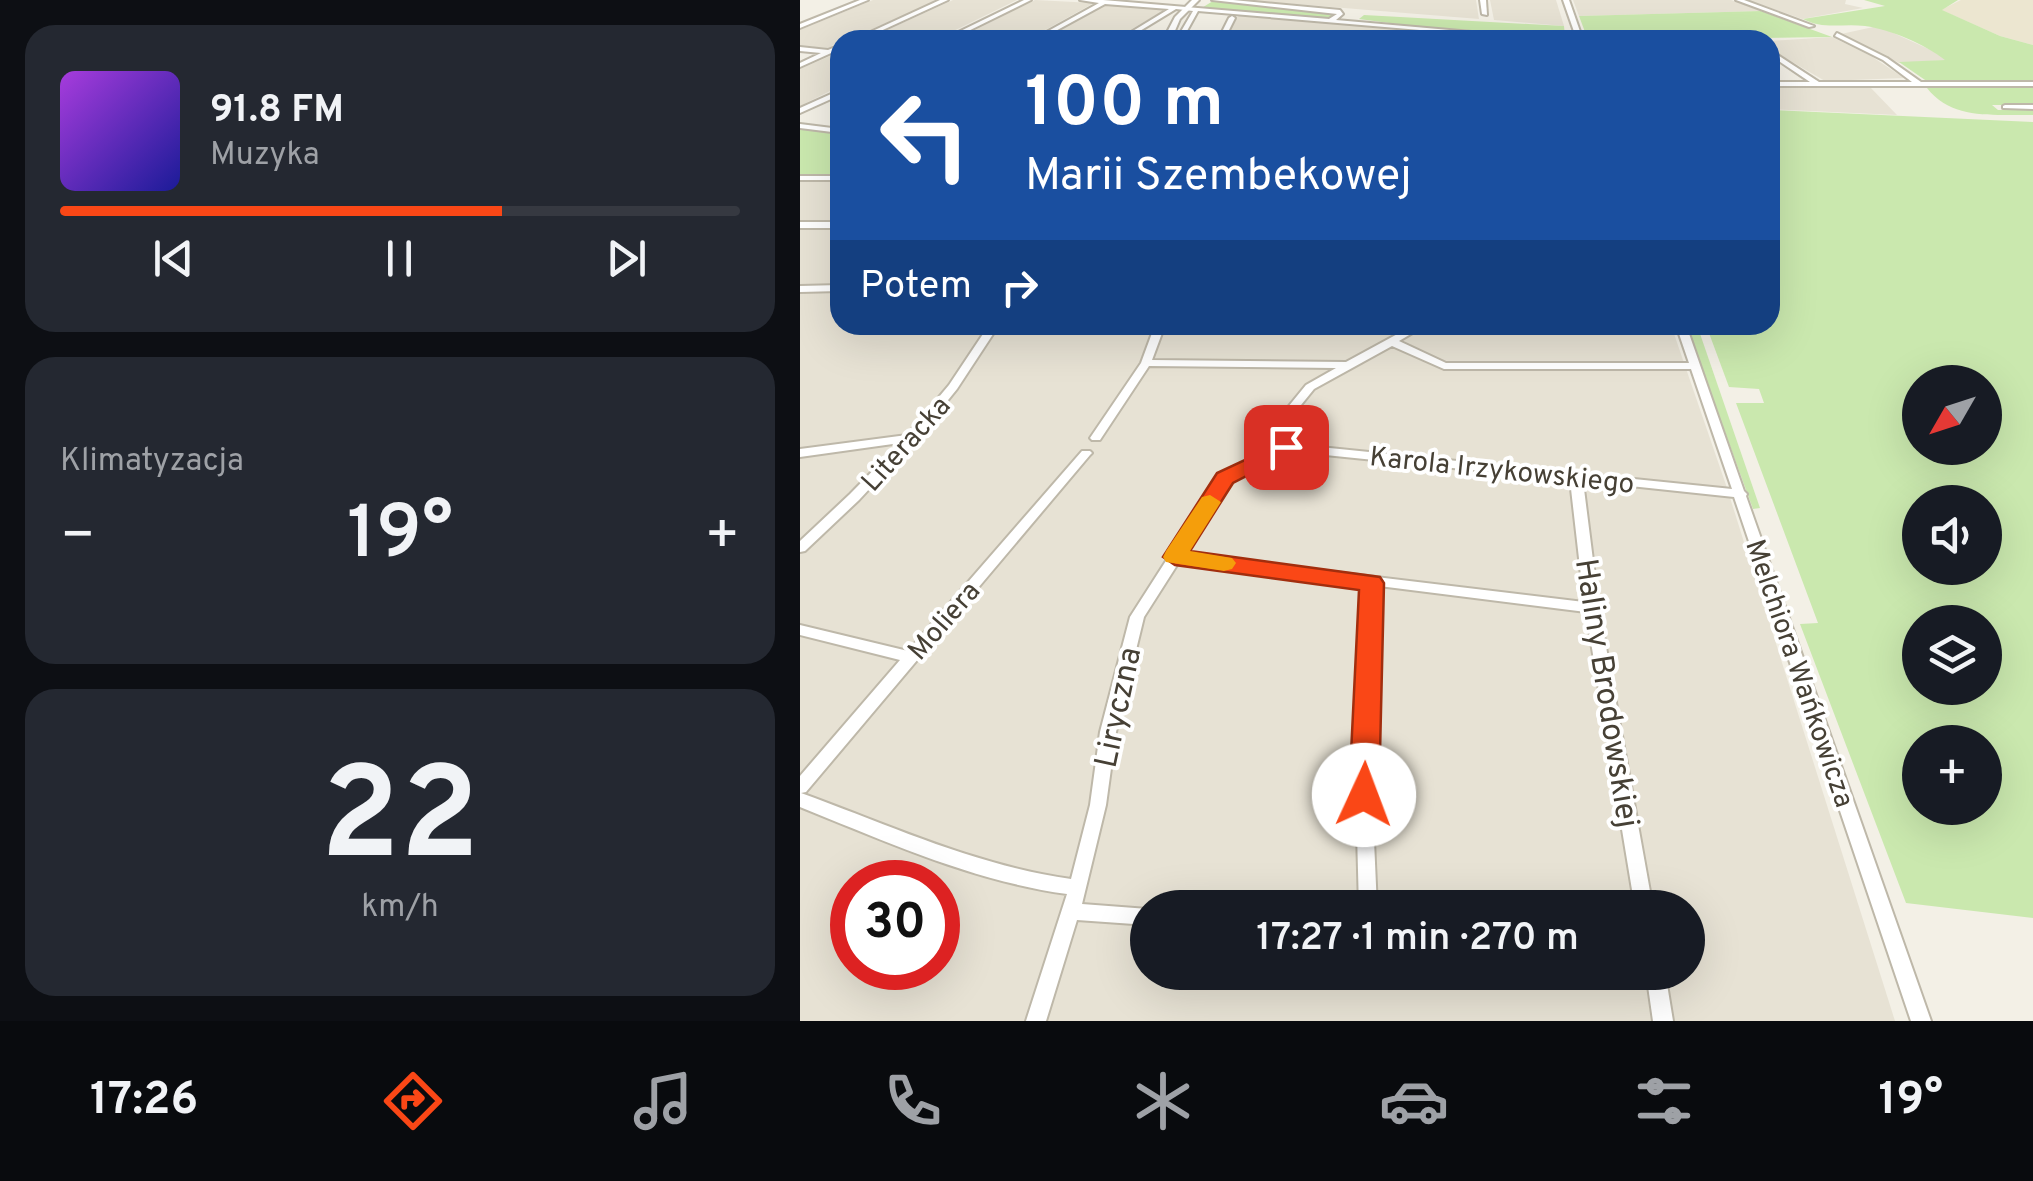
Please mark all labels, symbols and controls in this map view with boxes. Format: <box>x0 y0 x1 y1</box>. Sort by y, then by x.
text: 100 m <box>1025 62 1224 151</box>
icon: left <box>860 70 990 200</box>
text: 91.8 FM <box>210 87 344 136</box>
text: Muzyka <box>210 136 320 176</box>
text: Marii Szembekowej <box>1025 149 1412 206</box>
icon: previous <box>146 231 201 286</box>
icon: pause <box>372 231 427 286</box>
icon: next <box>599 231 654 286</box>
icon: right <box>992 260 1047 315</box>
text: Potem <box>860 263 972 312</box>
north arrow <box>1902 365 2002 465</box>
map controls <box>1902 365 2002 825</box>
street label: Literacka <box>855 390 960 500</box>
pin <box>1244 405 1329 490</box>
icon: arrive <box>1259 420 1314 475</box>
street label: Karola Irzykowskiego <box>1368 440 1636 504</box>
text: Klimatyzacja <box>60 442 244 482</box>
button: sound <box>1902 485 2002 585</box>
text: 19° <box>347 490 453 585</box>
text: − <box>60 503 95 573</box>
text: + <box>705 503 740 573</box>
street label: Melchiora Wańkowicza <box>1735 535 1861 813</box>
street label: Haliny Brodowskiej <box>1564 556 1646 831</box>
street label: Moliera <box>901 575 989 669</box>
button: layers <box>1902 605 2002 705</box>
street label: Liryczna <box>1088 644 1152 772</box>
button: + <box>1902 725 2002 825</box>
text: 22 <box>321 740 480 905</box>
position arrow <box>1312 743 1416 847</box>
speed limit sign: 30 <box>830 860 960 990</box>
text: km/h <box>361 888 439 928</box>
text: 17:27 · 1 min · 270 m <box>1256 915 1579 964</box>
icon: directions <box>378 1066 448 1136</box>
icon: music <box>628 1066 698 1136</box>
icon: phone <box>878 1066 948 1136</box>
icon: climate <box>1128 1066 1198 1136</box>
icon: car <box>1379 1066 1449 1136</box>
icon: filters <box>1629 1066 1699 1136</box>
text: 17:26 <box>90 1073 198 1130</box>
text: 19° <box>1879 1073 1943 1130</box>

